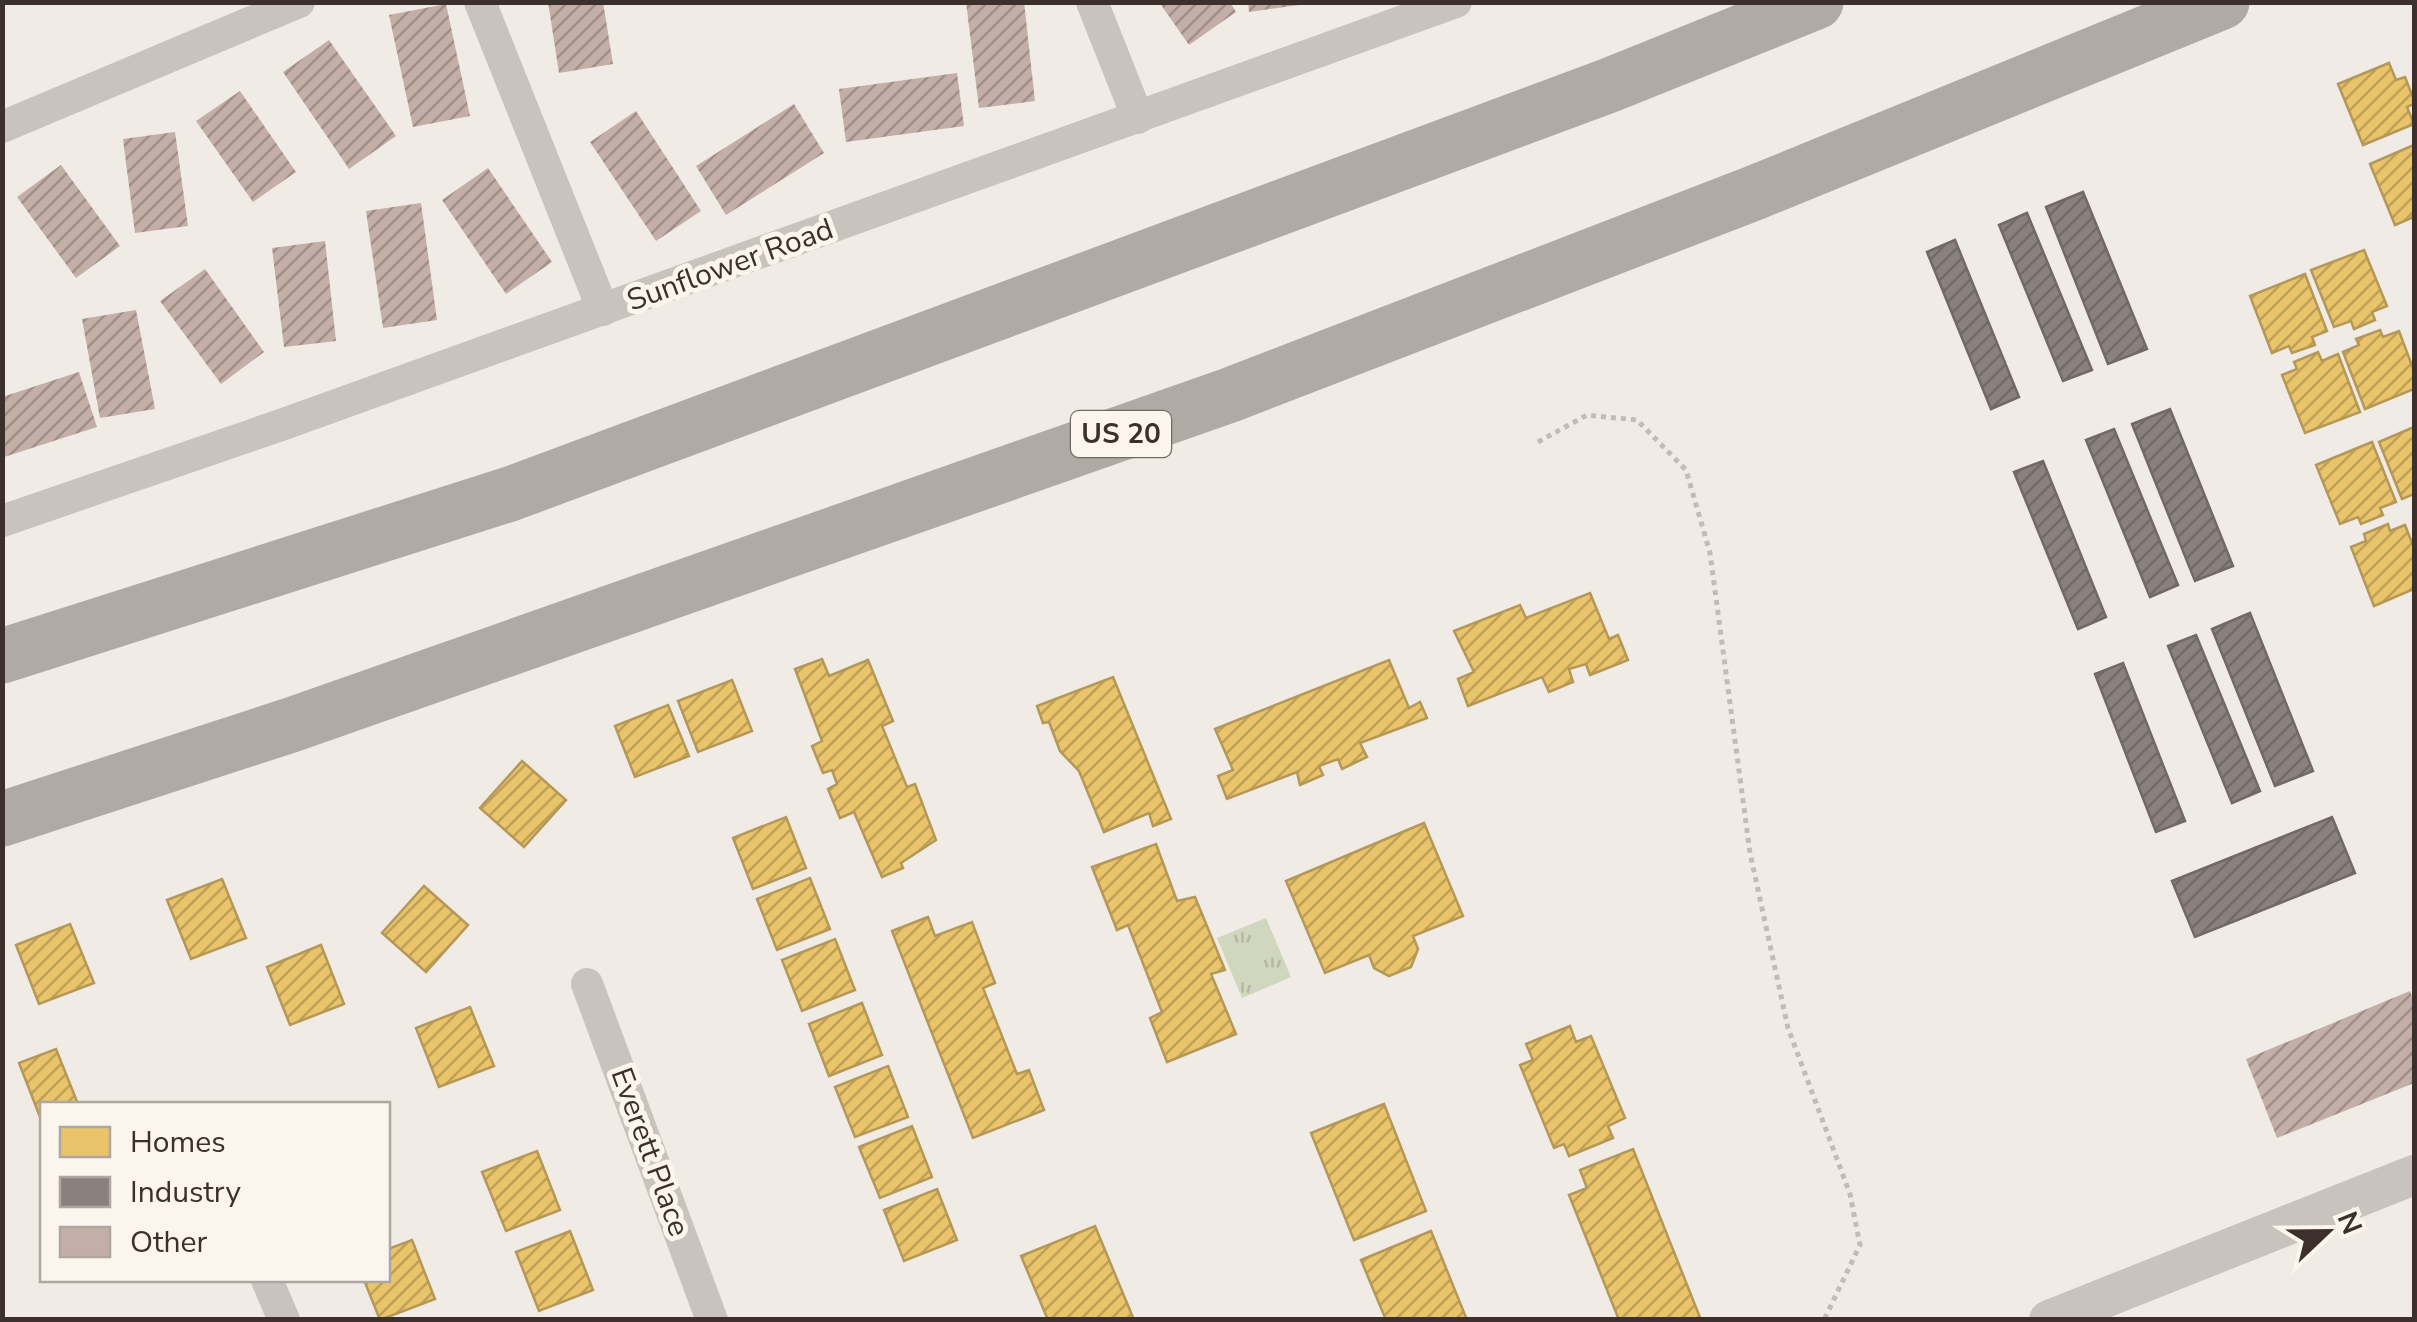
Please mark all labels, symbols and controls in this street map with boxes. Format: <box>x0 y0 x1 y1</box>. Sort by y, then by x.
street label: Sunflower Road <box>621 209 839 321</box>
road number: US 20 <box>1071 411 1171 457</box>
street label: Everett Place <box>601 1062 699 1242</box>
legend <box>40 1102 390 1282</box>
text: Homes <box>130 1122 226 1163</box>
text: Industry <box>130 1172 241 1213</box>
north arrow <box>2277 1182 2377 1282</box>
text: N <box>2328 1206 2371 1240</box>
text: Other <box>130 1222 208 1263</box>

